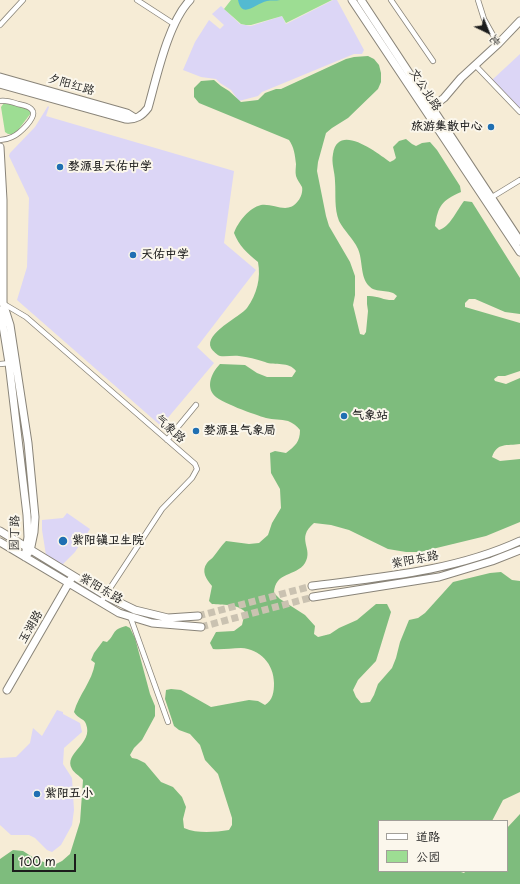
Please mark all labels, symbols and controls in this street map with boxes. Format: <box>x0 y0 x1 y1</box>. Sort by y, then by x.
north arrow <box>468 12 508 52</box>
text: 北 <box>487 31 506 51</box>
street label: 文公北路 <box>406 66 444 114</box>
street label: 夕阳红路 <box>46 71 96 99</box>
place label: 旅游集散中心 <box>411 120 483 134</box>
marker: 旅游集散中心 <box>486 122 496 132</box>
place label: 婺源县天佑中学 <box>68 160 152 174</box>
marker: 婺源县天佑中学 <box>55 162 65 172</box>
place label: 天佑中学 <box>141 248 189 262</box>
marker: 天佑中学 <box>128 250 138 260</box>
place label: 气象站 <box>352 409 388 423</box>
marker: 气象站 <box>339 411 349 421</box>
street label: 气象路 <box>152 412 188 446</box>
place label: 婺源县气象局 <box>204 424 276 438</box>
marker: 婺源县气象局 <box>191 426 201 436</box>
street label: 园丁路 <box>7 515 23 551</box>
place label: 紫阳镇卫生院 <box>72 534 144 548</box>
marker: 紫阳镇卫生院 <box>57 535 69 547</box>
street label: 紫阳东路 <box>390 548 440 572</box>
street label: 紫阳东路 <box>77 571 125 607</box>
street label: 玉湖路 <box>16 608 46 646</box>
place label: 紫阳五小 <box>45 787 93 801</box>
marker: 紫阳五小 <box>32 789 42 799</box>
legend <box>378 820 508 872</box>
text: 道路 <box>416 827 440 845</box>
scale bar <box>14 846 78 872</box>
text: 公园 <box>416 847 440 865</box>
text: 100 m <box>19 852 56 870</box>

